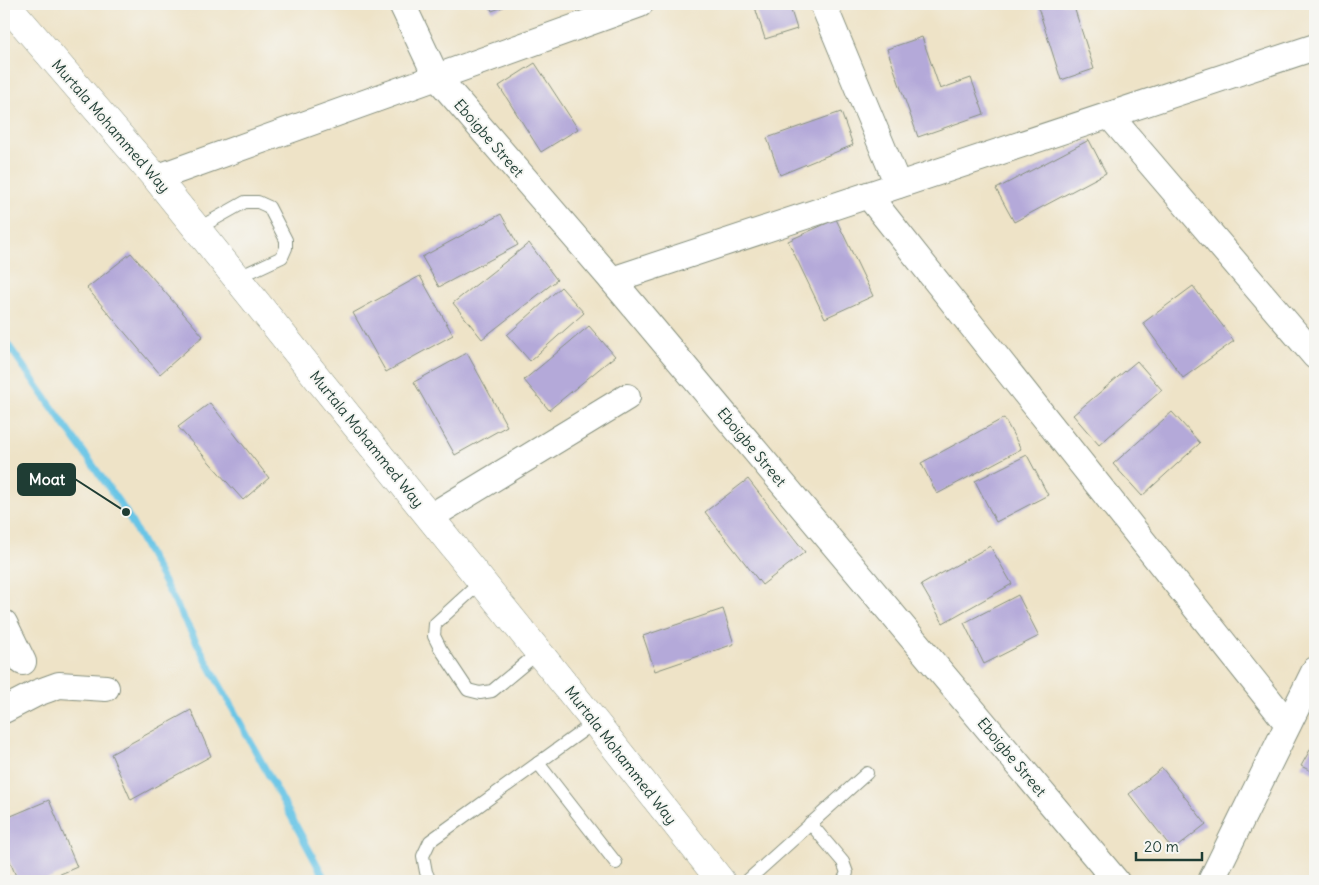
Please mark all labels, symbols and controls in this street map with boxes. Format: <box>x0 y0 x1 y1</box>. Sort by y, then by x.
street label: Murtala Mohammed Way <box>48 55 174 197</box>
street label: Eboigbe Street <box>450 95 528 181</box>
street label: Murtala Mohammed Way <box>306 367 428 511</box>
street label: Eboigbe Street <box>713 404 791 490</box>
callout: Moat <box>18 464 75 495</box>
text: Moat <box>29 469 66 489</box>
street label: Murtala Mohammed Way <box>561 682 681 828</box>
street label: Eboigbe Street <box>973 714 1051 800</box>
scale bar <box>1136 830 1203 862</box>
text: 20 m <box>1144 837 1179 856</box>

